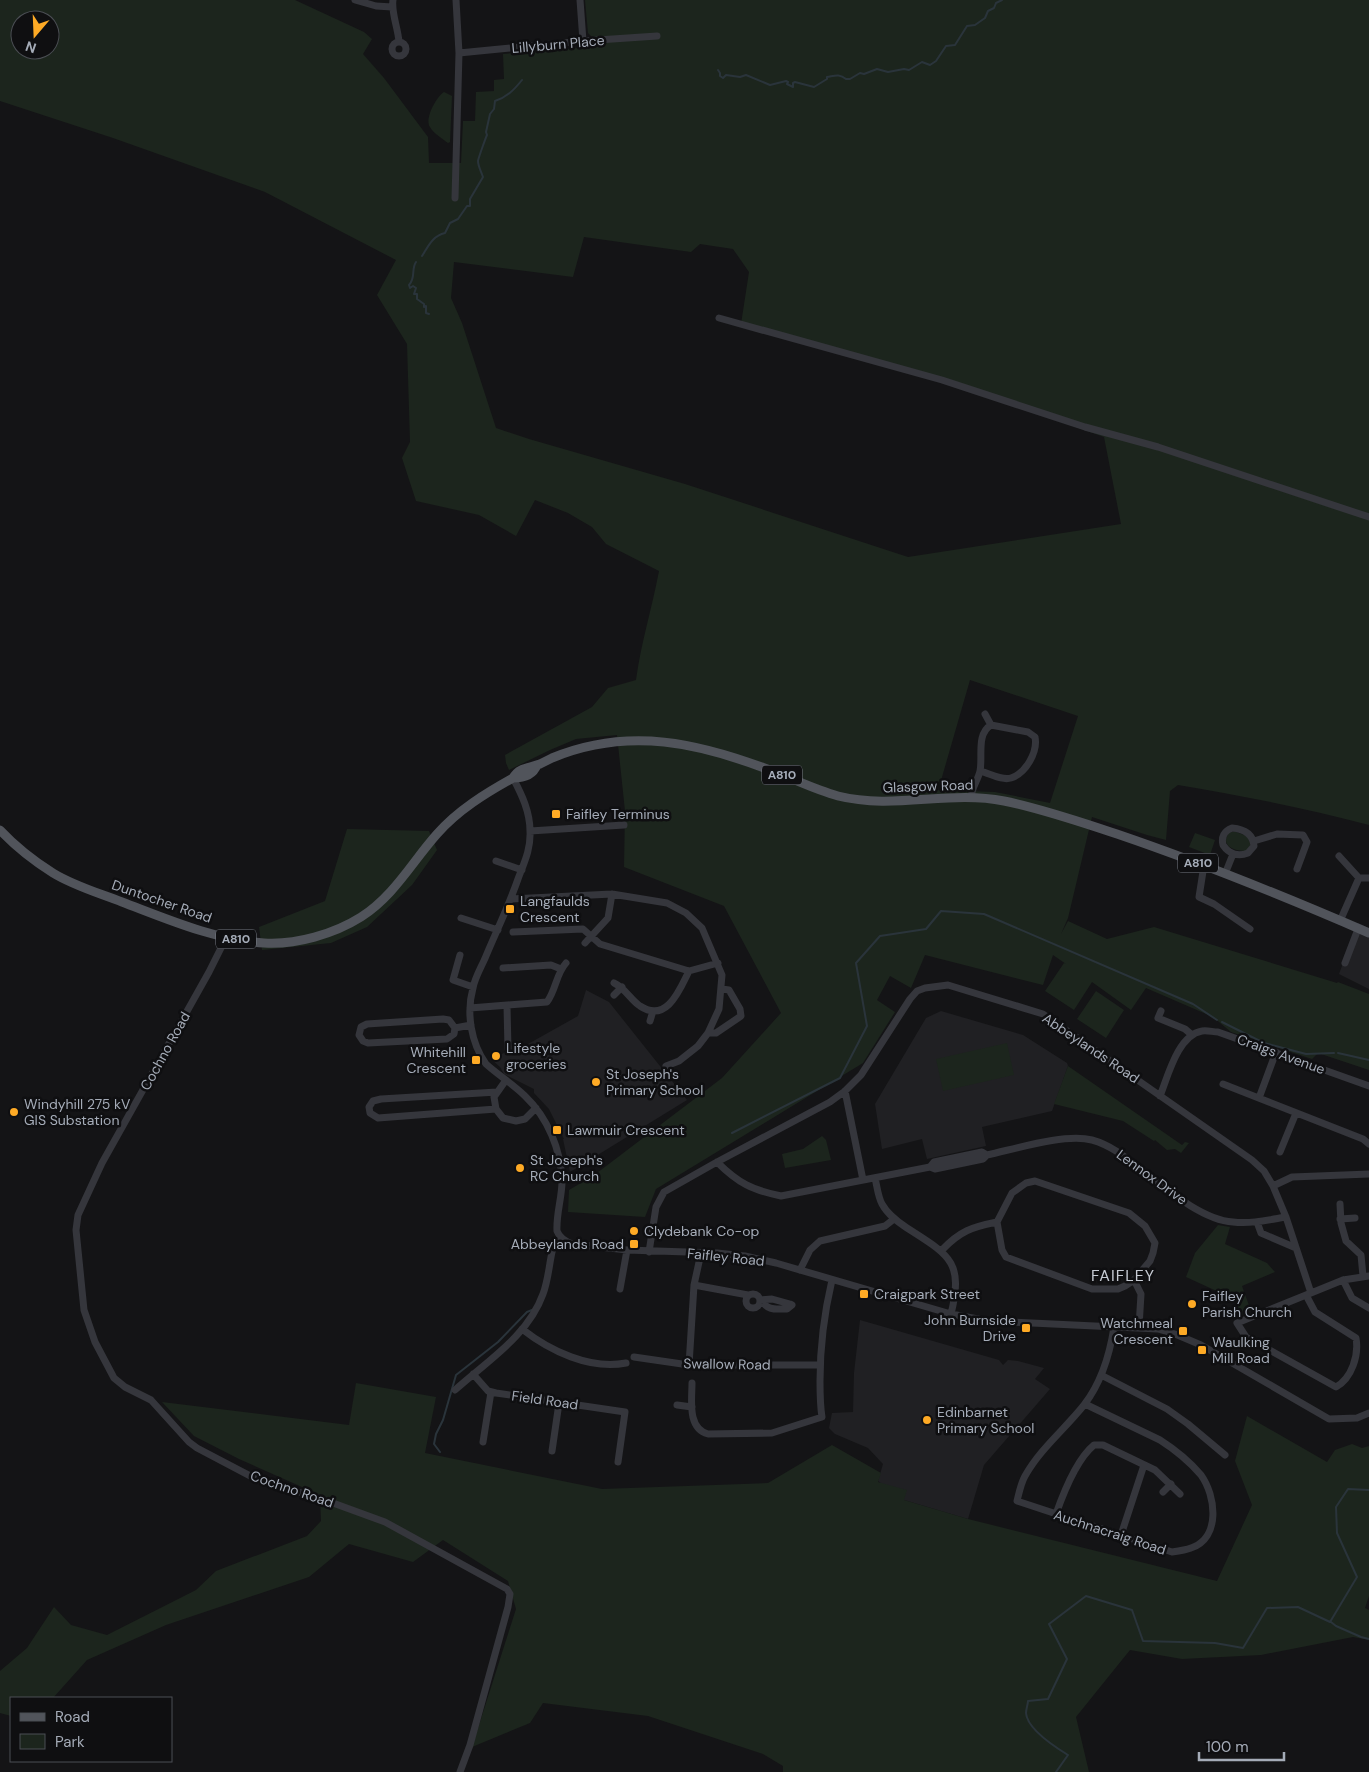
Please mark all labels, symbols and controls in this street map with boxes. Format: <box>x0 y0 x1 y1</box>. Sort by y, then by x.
north arrow <box>10 10 60 60</box>
street label: Lillyburn Place <box>511 31 605 57</box>
text: N <box>23 37 39 57</box>
road number: A810 <box>762 766 802 784</box>
street label: Glasgow Road <box>882 775 974 797</box>
place label: Faifley Terminus <box>566 805 670 823</box>
marker: Faifley Terminus <box>550 808 562 820</box>
road number: A810 <box>1178 854 1218 872</box>
street label: Duntocher Road <box>110 875 214 927</box>
place label: Langfaulds Crescent <box>520 892 590 926</box>
marker: Langfaulds Crescent <box>504 903 516 915</box>
road number: A810 <box>216 930 256 949</box>
street label: Cochno Road <box>136 1009 194 1093</box>
street label: Abbeylands Road <box>1039 1009 1143 1087</box>
street label: Craigs Avenue <box>1235 1030 1327 1078</box>
place label: Lifestyle groceries <box>506 1039 567 1073</box>
place label: Whitehill Crescent <box>407 1043 466 1077</box>
marker: Lifestyle groceries <box>490 1050 502 1062</box>
marker: Whitehill Crescent <box>470 1054 482 1066</box>
place label: St Joseph's Primary School <box>606 1065 703 1099</box>
marker: St Joseph's Primary School <box>590 1076 602 1088</box>
place label: Windyhill 275 kV GIS Substation <box>24 1095 131 1129</box>
marker: Windyhill 275 kV GIS Substation <box>8 1106 20 1118</box>
place label: Lawmuir Crescent <box>567 1121 685 1139</box>
marker: Lawmuir Crescent <box>551 1124 563 1136</box>
street label: Lennox Drive <box>1113 1145 1191 1209</box>
place label: St Joseph's RC Church <box>530 1151 603 1185</box>
marker: St Joseph's RC Church <box>514 1162 526 1174</box>
place label: Clydebank Co-op <box>644 1222 759 1240</box>
marker: Clydebank Co-op <box>628 1225 640 1237</box>
place label: Abbeylands Road <box>511 1235 624 1253</box>
marker: Abbeylands Road <box>628 1238 640 1250</box>
street label: Faifley Road <box>686 1244 766 1270</box>
district label: FAIFLEY <box>1091 1265 1155 1286</box>
place label: Craigpark Street <box>874 1285 980 1303</box>
place label: Faifley Parish Church <box>1202 1287 1292 1321</box>
marker: Craigpark Street <box>858 1288 870 1300</box>
marker: Faifley Parish Church <box>1186 1298 1198 1310</box>
place label: John Burnside Drive <box>924 1311 1016 1345</box>
place label: Watchmeal Crescent <box>1100 1314 1173 1348</box>
marker: John Burnside Drive <box>1020 1322 1032 1334</box>
marker: Watchmeal Crescent <box>1177 1325 1189 1337</box>
place label: Waulking Mill Road <box>1212 1333 1270 1367</box>
marker: Waulking Mill Road <box>1196 1344 1208 1356</box>
street label: Swallow Road <box>683 1354 771 1374</box>
street label: Field Road <box>511 1386 579 1414</box>
place label: Edinbarnet Primary School <box>937 1403 1034 1437</box>
marker: Edinbarnet Primary School <box>921 1414 933 1426</box>
street label: Cochno Road <box>248 1466 336 1512</box>
street label: Auchnacraig Road <box>1052 1505 1168 1559</box>
legend <box>10 1697 172 1762</box>
text: Road <box>55 1707 90 1727</box>
scale bar <box>1199 1730 1284 1762</box>
text: Park <box>55 1732 85 1752</box>
text: 100 m <box>1206 1737 1249 1757</box>

